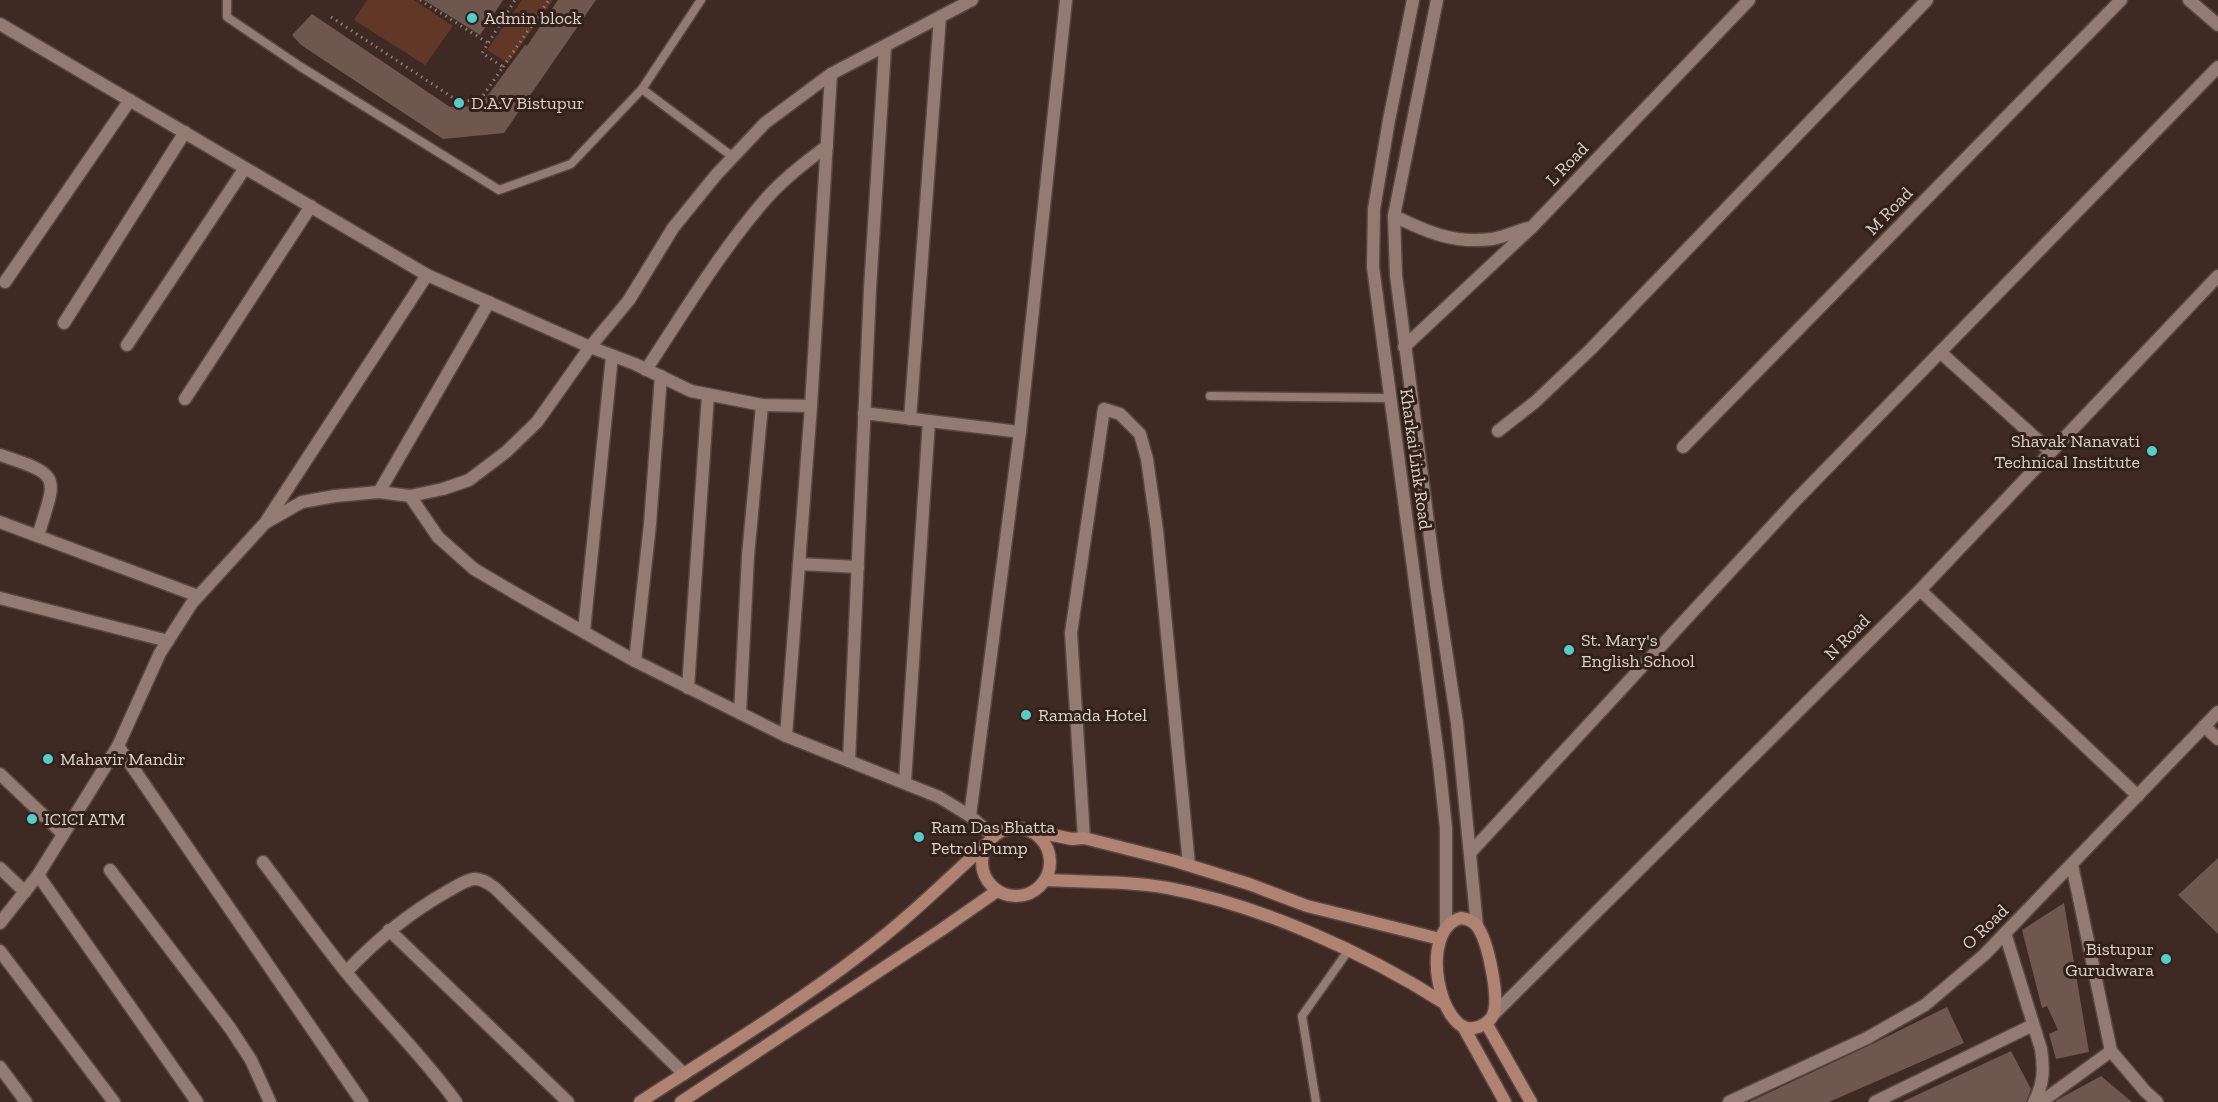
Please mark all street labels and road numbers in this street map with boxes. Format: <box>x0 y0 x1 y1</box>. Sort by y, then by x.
street label: L Road <box>1541 138 1593 190</box>
street label: M Road <box>1861 182 1917 240</box>
street label: Kharkai Link Road <box>1395 387 1437 531</box>
street label: N Road <box>1819 609 1875 665</box>
street label: O Road <box>1957 900 2013 954</box>

